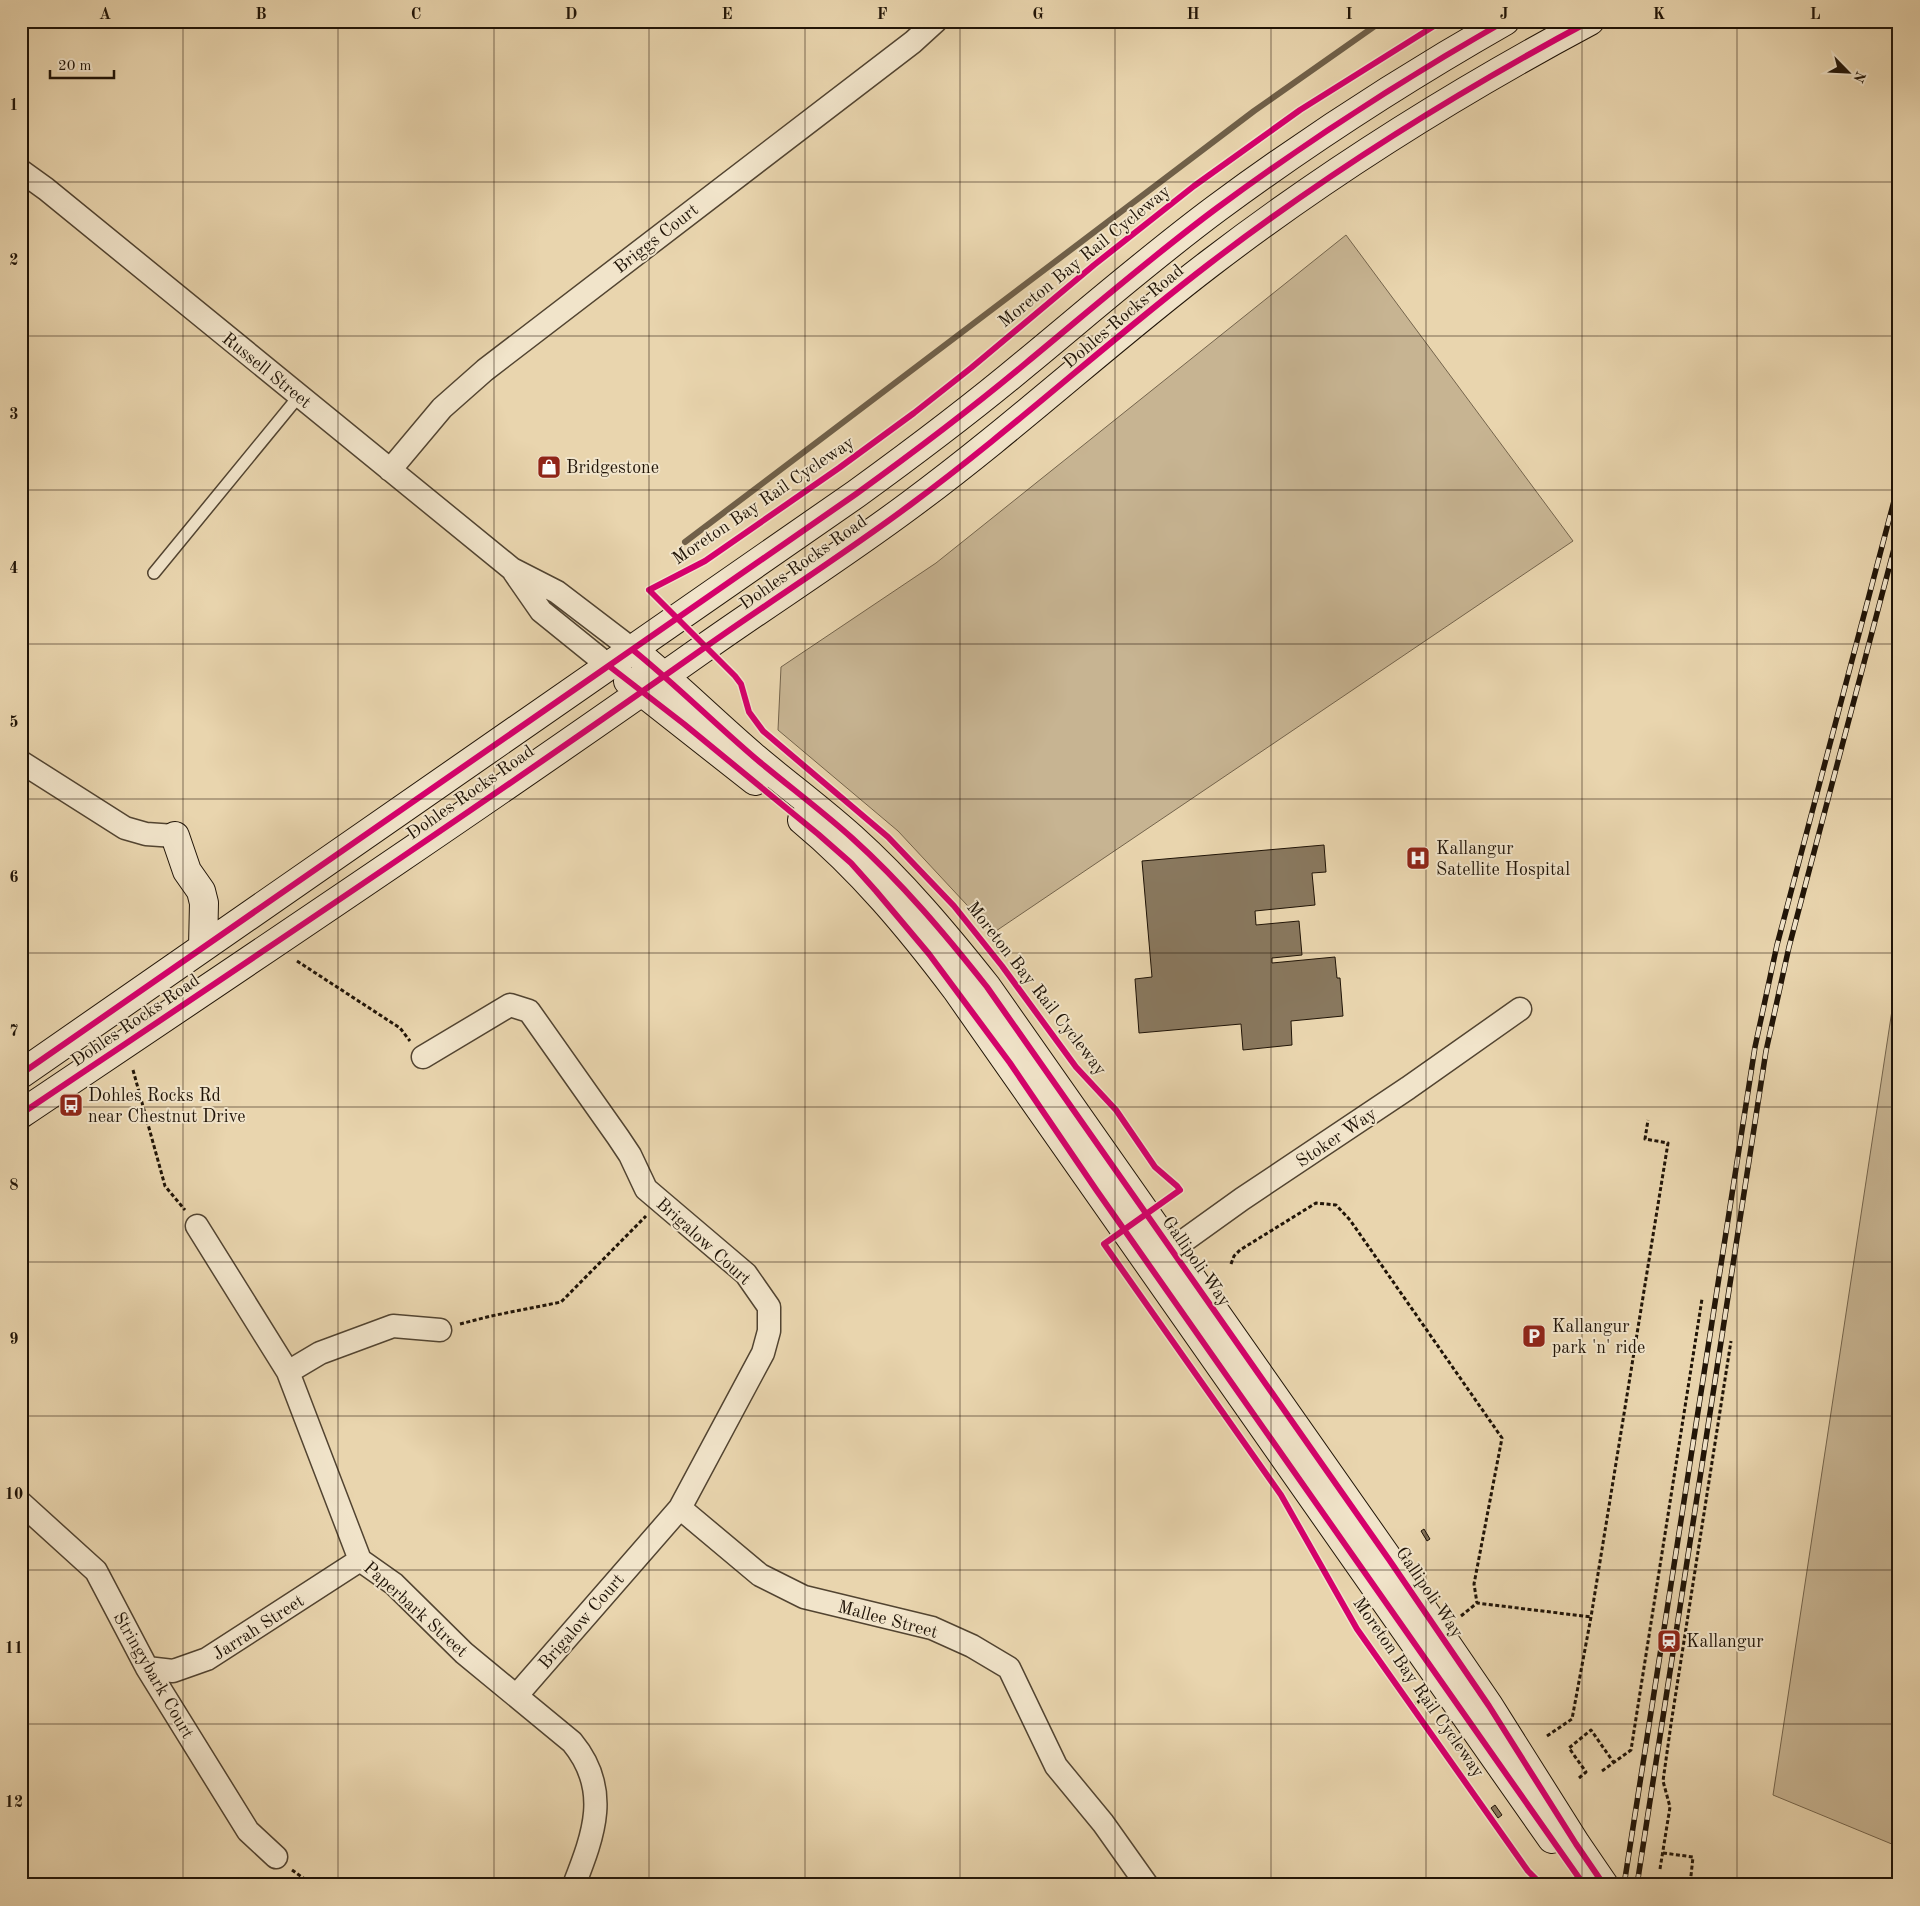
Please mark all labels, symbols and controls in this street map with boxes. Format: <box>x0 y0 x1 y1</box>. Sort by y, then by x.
text: A <box>99 7 111 23</box>
text: B <box>255 7 267 23</box>
text: C <box>411 7 421 23</box>
text: D <box>565 7 577 23</box>
text: E <box>721 7 733 23</box>
text: F <box>877 7 888 23</box>
text: G <box>1032 7 1044 23</box>
text: H <box>1186 7 1200 23</box>
text: I <box>1345 7 1353 23</box>
text: J <box>1500 7 1509 23</box>
text: K <box>1653 7 1665 23</box>
text: L <box>1810 7 1821 23</box>
scale bar <box>50 48 114 80</box>
north arrow <box>1822 48 1872 98</box>
text: 20 m <box>58 59 92 74</box>
text: N <box>1850 69 1868 85</box>
text: 1 <box>9 98 19 114</box>
street label: Moreton Bay Rail Cycleway <box>995 182 1174 331</box>
street label: Briggs Court <box>611 201 702 277</box>
text: 2 <box>9 253 19 269</box>
street label: Dohles Rocks Road <box>1060 261 1187 372</box>
street label: Russell Street <box>218 330 314 412</box>
text: 3 <box>9 407 19 423</box>
street label: Moreton Bay Rail Cycleway <box>669 433 858 568</box>
shop icon: Bridgestone <box>536 454 562 480</box>
place label: Bridgestone <box>566 459 659 477</box>
street label: Dohles Rocks Road <box>737 512 870 613</box>
text: 4 <box>9 561 19 577</box>
text: 5 <box>9 715 19 731</box>
street label: Dohles Rocks Road <box>404 742 537 843</box>
place label: Kallangur Satellite Hospital <box>1436 840 1570 879</box>
hospital icon: Kallangur Satellite Hospital <box>1405 845 1431 871</box>
text: 6 <box>9 870 19 886</box>
street label: Moreton Bay Rail Cycleway <box>963 898 1110 1079</box>
street label: Dohles Rocks Road <box>68 971 203 1070</box>
text: 7 <box>9 1024 19 1040</box>
place label: Dohles Rocks Rd near Chestnut Drive <box>88 1087 245 1126</box>
bus stop icon: Dohles Rocks Rd near Chestnut Drive <box>58 1092 84 1118</box>
street label: Stoker Way <box>1293 1104 1380 1171</box>
text: 8 <box>9 1178 19 1194</box>
street label: Brigalow Court <box>653 1195 754 1289</box>
street label: Gallipoli Way <box>1159 1213 1234 1310</box>
place label: Kallangur park 'n' ride <box>1552 1318 1645 1357</box>
parking icon: Kallangur park 'n' ride <box>1521 1323 1547 1349</box>
text: 9 <box>9 1332 19 1348</box>
text: 10 <box>5 1487 23 1503</box>
street label: Gallipoli Way <box>1392 1544 1466 1642</box>
street label: Paperbark Street <box>360 1559 471 1661</box>
street label: Brigalow Court <box>536 1570 628 1673</box>
street label: Jarrah Street <box>210 1592 307 1664</box>
street label: Moreton Bay Rail Cycleway <box>1349 1594 1487 1781</box>
street label: Mallee Street <box>836 1598 940 1642</box>
street label: Stringybark Court <box>110 1609 197 1742</box>
station icon: Kallangur <box>1656 1628 1682 1654</box>
place label: Kallangur <box>1686 1633 1764 1651</box>
text: 11 <box>5 1641 23 1657</box>
text: 12 <box>5 1795 23 1811</box>

